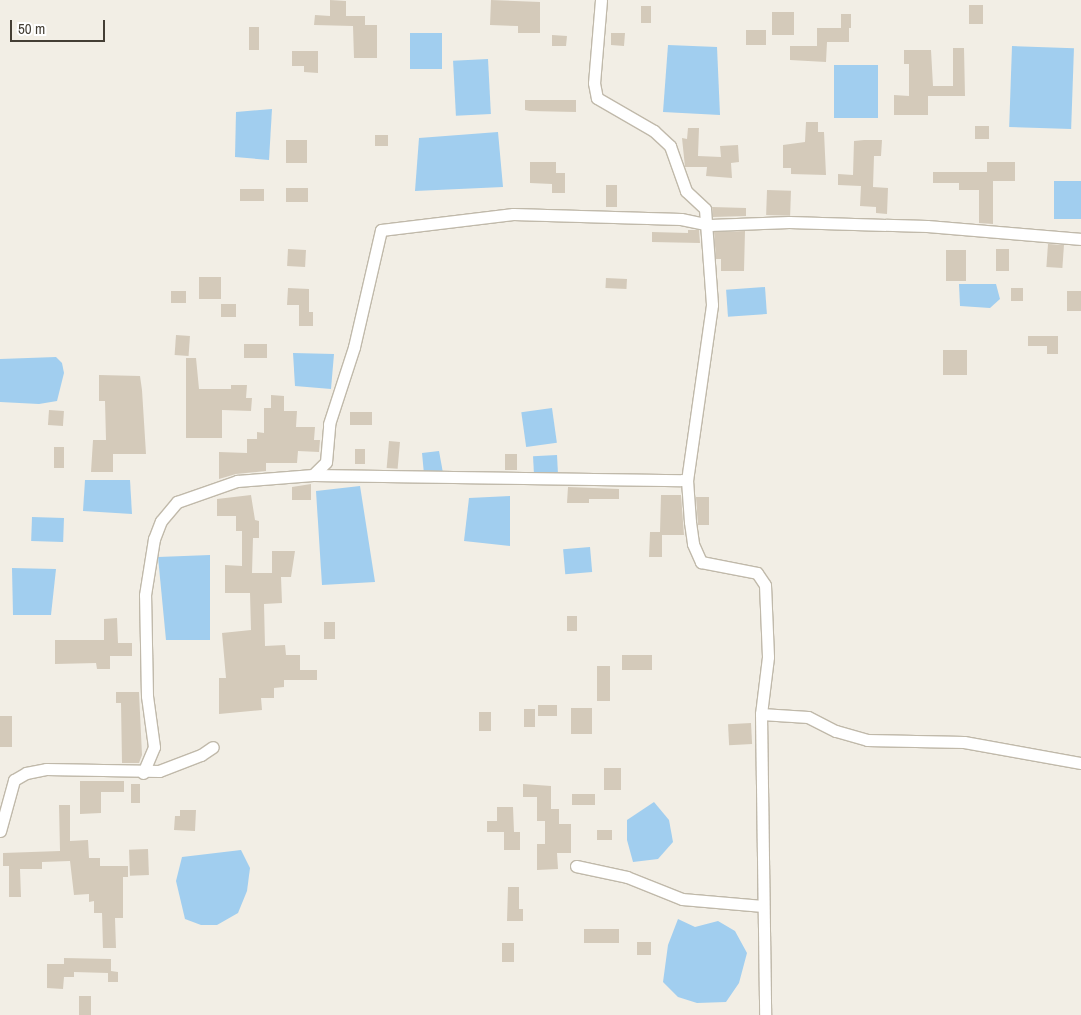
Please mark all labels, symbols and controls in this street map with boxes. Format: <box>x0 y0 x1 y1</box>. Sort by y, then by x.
scale bar <box>12 10 108 42</box>
text: 50 m <box>18 18 45 39</box>

